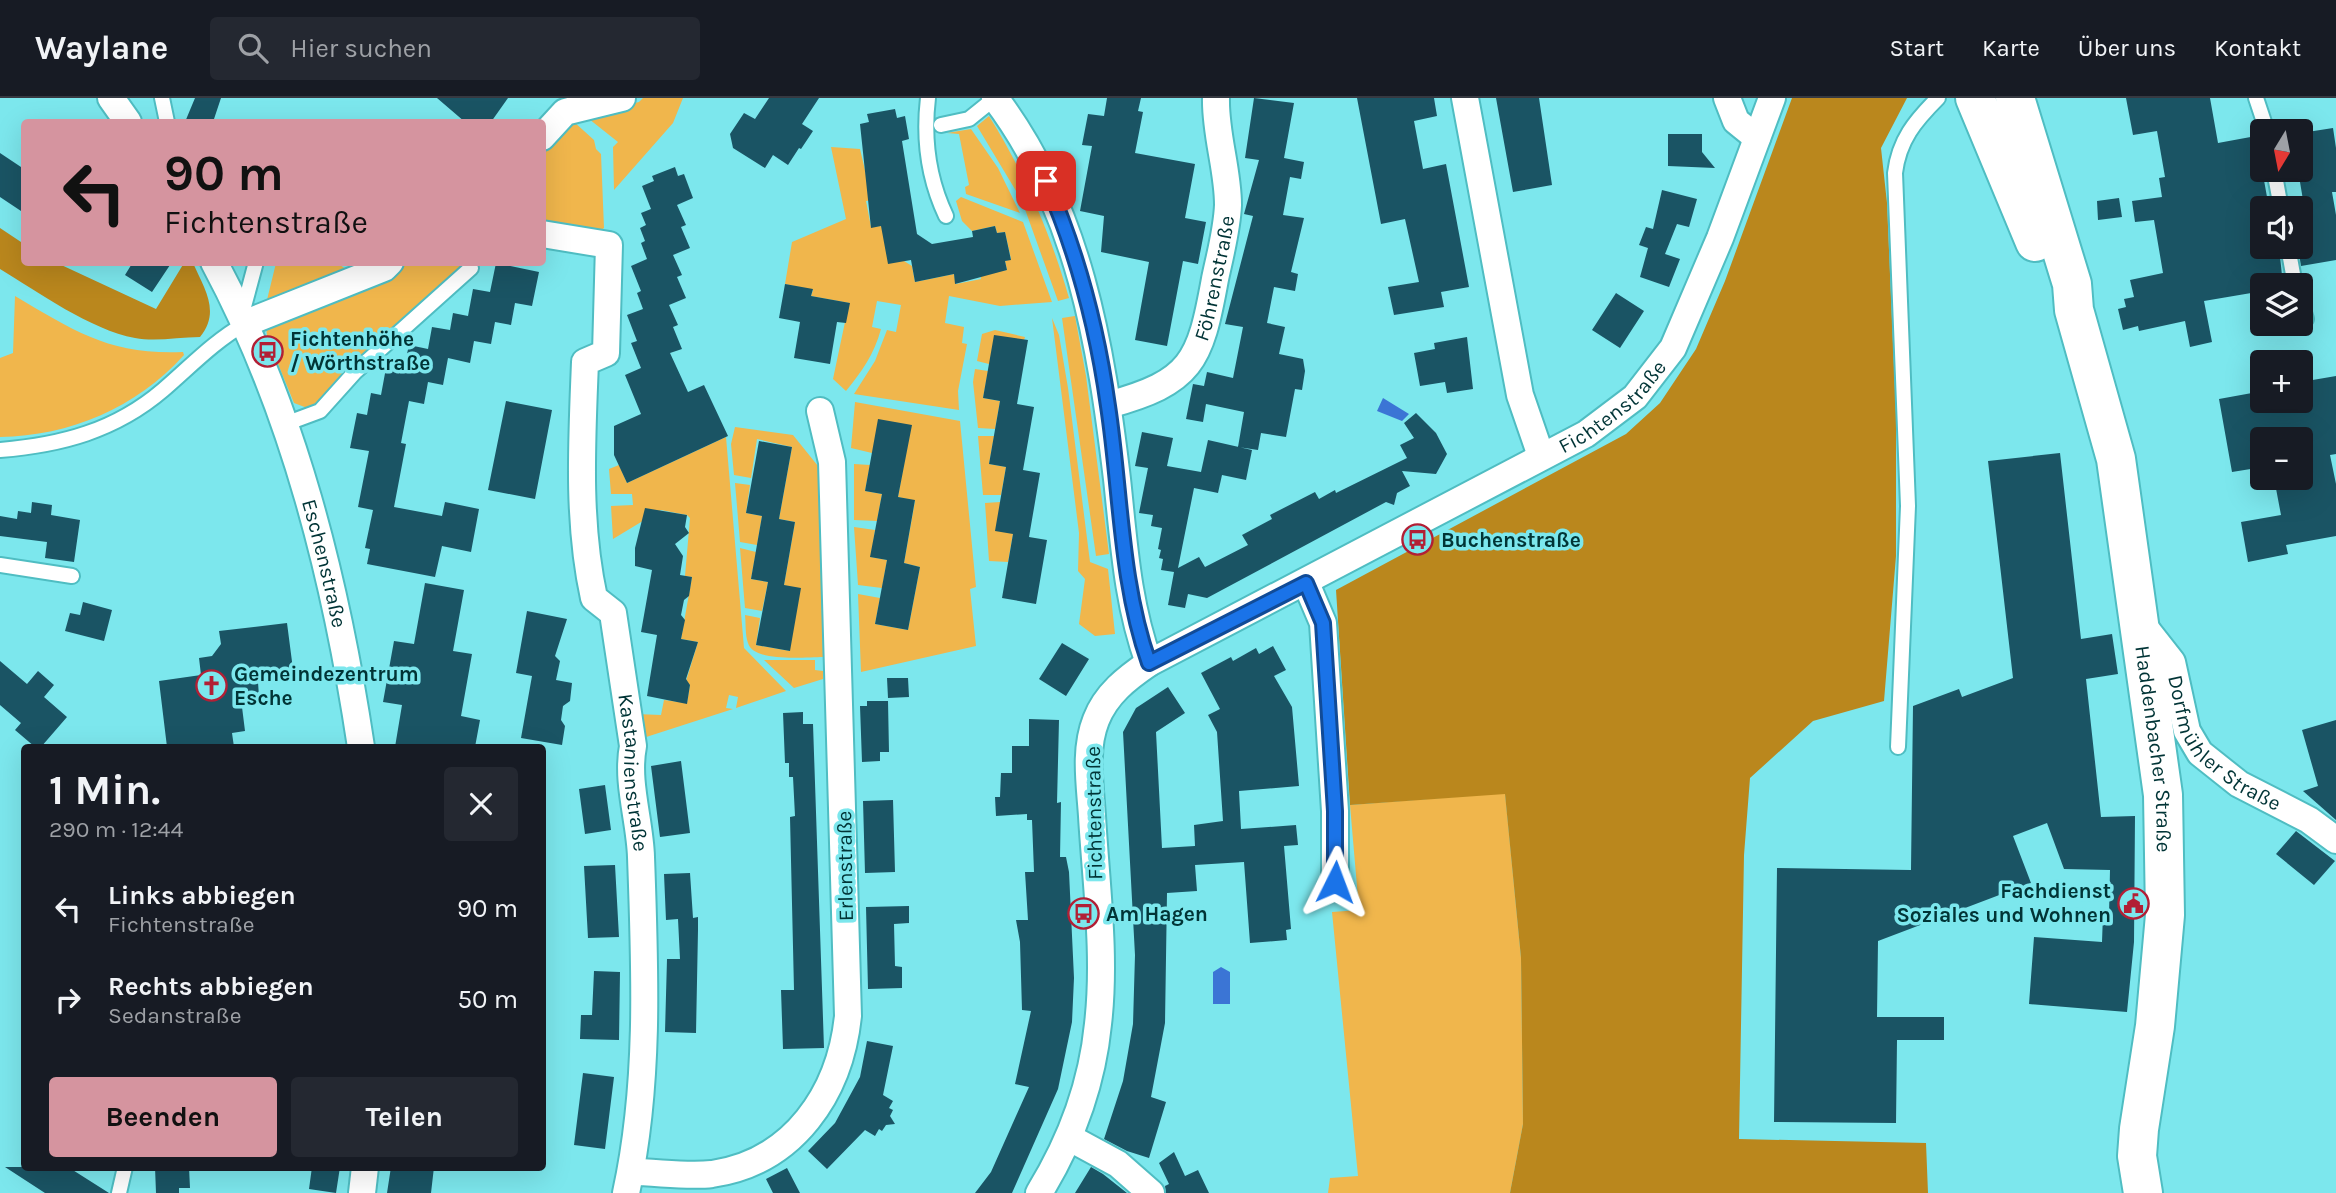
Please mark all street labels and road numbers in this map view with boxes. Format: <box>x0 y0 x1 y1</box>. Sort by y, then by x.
street label: Föhrenstraße <box>1189 214 1239 344</box>
street label: Fichtenstraße <box>1554 355 1671 458</box>
street label: Eschenstraße <box>297 496 352 630</box>
street label: Haddenbacher Straße <box>2130 644 2176 853</box>
street label: Dorfmühler Straße <box>2163 673 2285 816</box>
street label: Kastanienstraße <box>613 692 653 853</box>
street label: Fichtenstraße <box>1081 746 1107 880</box>
street label: Erlenstraße <box>832 811 858 921</box>

